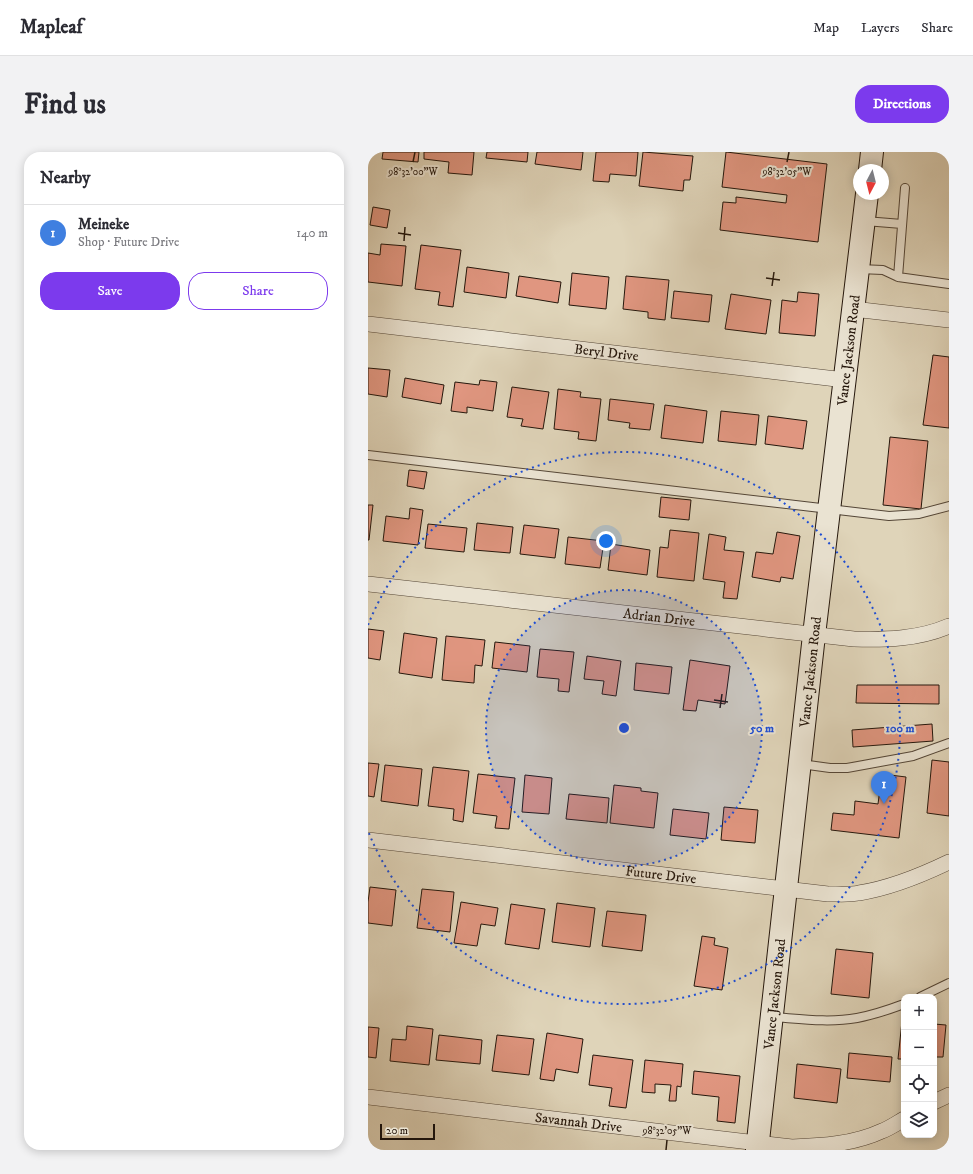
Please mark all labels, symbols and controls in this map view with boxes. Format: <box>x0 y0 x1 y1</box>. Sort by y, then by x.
text: Mapleaf <box>20 16 83 39</box>
text: Map <box>813 19 839 37</box>
text: Layers <box>861 19 899 37</box>
text: Share <box>921 19 953 37</box>
button: Directions <box>855 85 949 123</box>
text: Find us <box>24 87 106 122</box>
north arrow <box>853 164 889 200</box>
text: 98°32'00"W <box>387 166 438 178</box>
text: 98°32'05"W <box>762 166 812 178</box>
text: Nearby <box>40 167 90 189</box>
text: Meineke <box>78 215 129 234</box>
text: 1 <box>51 225 55 241</box>
text: 140 m <box>296 225 328 241</box>
text: Shop · Future Drive <box>78 234 179 250</box>
button: Save <box>40 272 180 310</box>
button: Share <box>188 272 328 310</box>
street label: Vance Jackson Road <box>834 294 865 408</box>
street label: Beryl Drive <box>573 340 640 366</box>
your location <box>596 531 616 551</box>
street label: Adrian Drive <box>622 605 696 631</box>
street label: Vance Jackson Road <box>796 616 826 729</box>
centre of rings <box>617 721 631 735</box>
text: 50 m <box>749 721 774 736</box>
text: 100 m <box>886 721 914 736</box>
pin: 1 <box>871 771 897 804</box>
street label: Future Drive <box>624 862 698 889</box>
street label: Vance Jackson Road <box>760 938 790 1051</box>
map controls <box>901 994 937 1138</box>
button: + <box>901 994 937 1030</box>
button: − <box>901 1030 937 1066</box>
button: locate <box>901 1066 937 1102</box>
button: layers <box>901 1102 937 1138</box>
street label: Savannah Drive <box>534 1109 623 1137</box>
scale bar <box>380 1122 435 1141</box>
text: 20 m <box>386 1124 408 1138</box>
text: 98°32'05"W <box>642 1125 692 1137</box>

